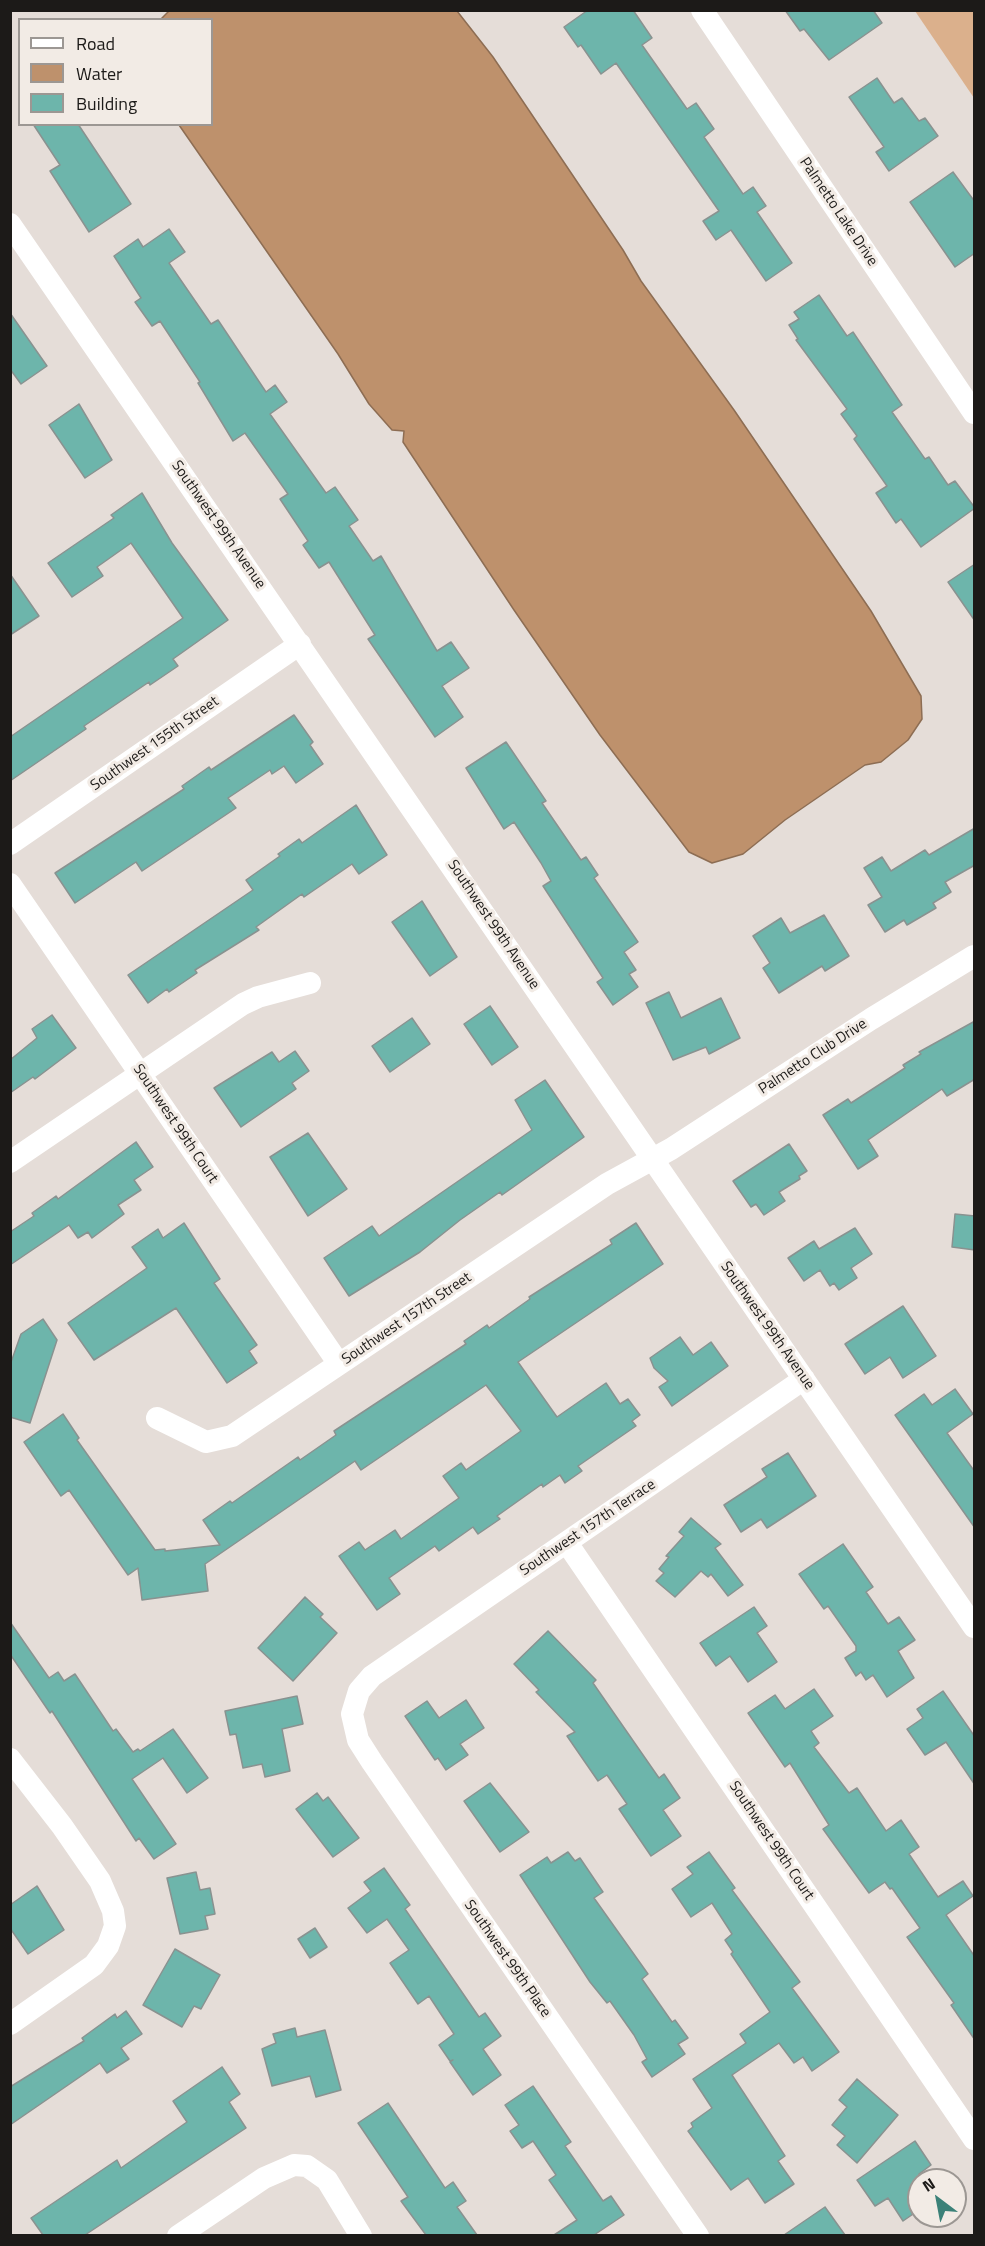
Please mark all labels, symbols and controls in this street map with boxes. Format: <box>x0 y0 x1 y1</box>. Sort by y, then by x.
legend <box>18 18 213 126</box>
text: Road <box>76 30 115 57</box>
text: Water <box>76 60 122 87</box>
text: Building <box>76 90 137 117</box>
street label: Palmetto Lake Drive <box>795 154 881 270</box>
street label: Southwest 99th Avenue <box>167 458 269 592</box>
street label: Southwest 155th Street <box>87 693 223 795</box>
street label: Southwest 99th Avenue <box>443 857 543 993</box>
street label: Palmetto Club Drive <box>756 1015 870 1099</box>
street label: Southwest 99th Court <box>129 1061 221 1187</box>
street label: Southwest 99th Avenue <box>716 1259 818 1393</box>
street label: Southwest 157th Street <box>339 1269 475 1369</box>
street label: Southwest 157th Terrace <box>517 1476 659 1580</box>
street label: Southwest 99th Court <box>725 1778 817 1904</box>
street label: Southwest 99th Place <box>460 1897 554 2021</box>
north arrow <box>907 2168 967 2228</box>
text: N <box>917 2171 940 2198</box>

